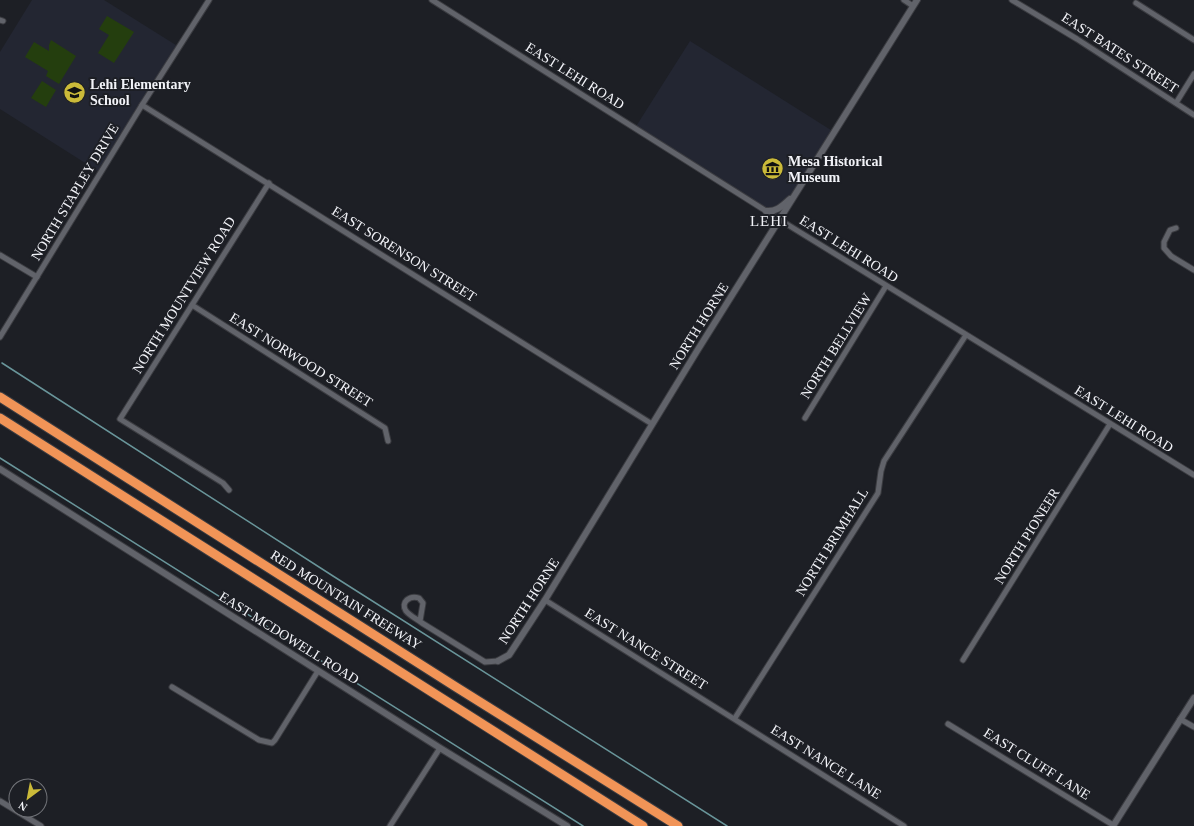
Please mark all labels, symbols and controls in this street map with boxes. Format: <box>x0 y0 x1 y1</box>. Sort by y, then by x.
street label: EAST BATES STREET <box>1059 10 1181 97</box>
street label: EAST LEHI ROAD <box>523 40 627 112</box>
place label: Lehi Elementary School <box>90 77 191 108</box>
school or university icon: Lehi Elementary School <box>62 79 88 105</box>
street label: NORTH STAPLEY DRIVE <box>28 121 122 263</box>
place label: Mesa Historical Museum <box>788 154 883 185</box>
museum icon: Mesa Historical Museum <box>759 156 785 182</box>
street label: EAST SORENSON STREET <box>329 203 479 305</box>
district label: LEHI <box>750 213 788 229</box>
street label: EAST LEHI ROAD <box>797 213 901 285</box>
street label: NORTH MOUNTVIEW ROAD <box>130 214 238 376</box>
street label: NORTH HORNE <box>666 280 732 372</box>
street label: NORTH BELLVIEW <box>798 290 875 401</box>
street label: EAST NORWOOD STREET <box>227 310 375 410</box>
street label: EAST LEHI ROAD <box>1072 383 1176 455</box>
street label: NORTH BRIMHALL <box>793 485 871 599</box>
street label: NORTH PIONEER <box>991 485 1063 587</box>
street label: RED MOUNTAIN FREEWAY <box>268 547 424 653</box>
street label: NORTH HORNE <box>496 555 562 647</box>
street label: EAST MCDOWELL ROAD <box>216 589 362 687</box>
street label: EAST NANCE STREET <box>582 605 710 693</box>
street label: EAST NANCE LANE <box>768 722 884 802</box>
street label: EAST CLUFF LANE <box>981 725 1093 803</box>
north arrow <box>8 778 48 818</box>
text: N <box>16 799 29 814</box>

